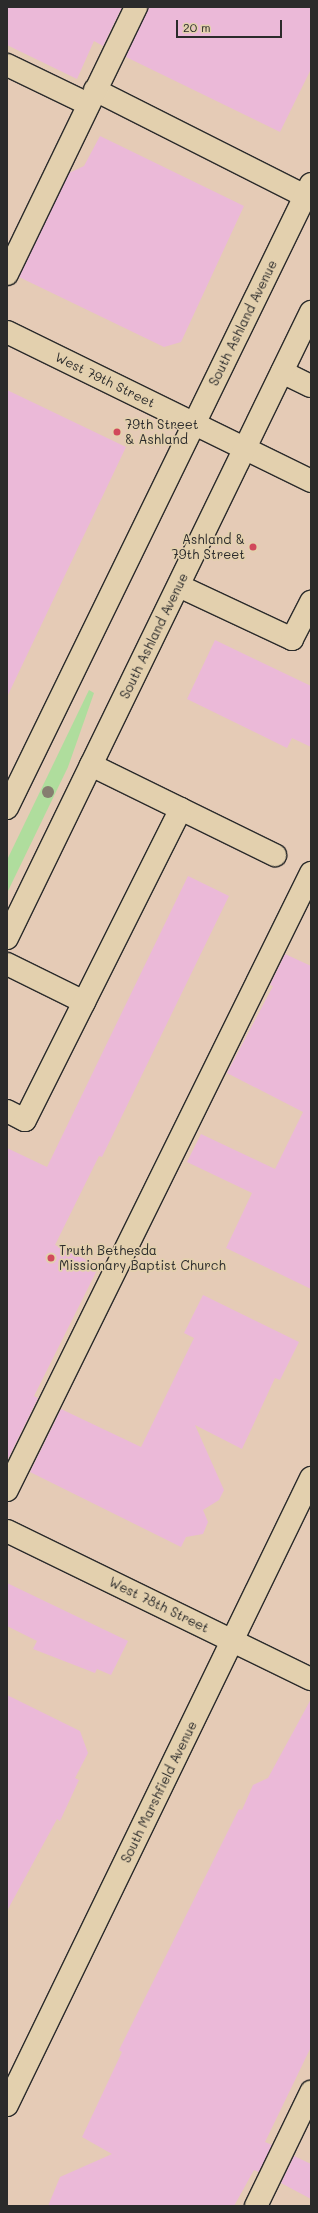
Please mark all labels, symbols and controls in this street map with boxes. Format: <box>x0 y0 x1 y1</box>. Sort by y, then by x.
scale bar <box>178 12 284 38</box>
text: 20 m <box>183 19 211 35</box>
street label: South Ashland Avenue <box>206 258 280 388</box>
street label: West 79th Street <box>53 349 157 411</box>
place label: 79th Street & Ashland <box>125 417 199 448</box>
marker: 79th Street & Ashland <box>112 427 122 437</box>
place label: Ashland & 79th Street <box>171 532 245 563</box>
marker: Ashland & 79th Street <box>248 542 258 552</box>
street label: South Ashland Avenue <box>117 571 191 701</box>
place label: Truth Bethesda Missionary Baptist Church <box>59 1243 226 1274</box>
marker: Truth Bethesda Missionary Baptist Church <box>46 1253 56 1263</box>
street label: West 78th Street <box>106 1574 212 1636</box>
street label: South Marshfield Avenue <box>118 1719 200 1865</box>

